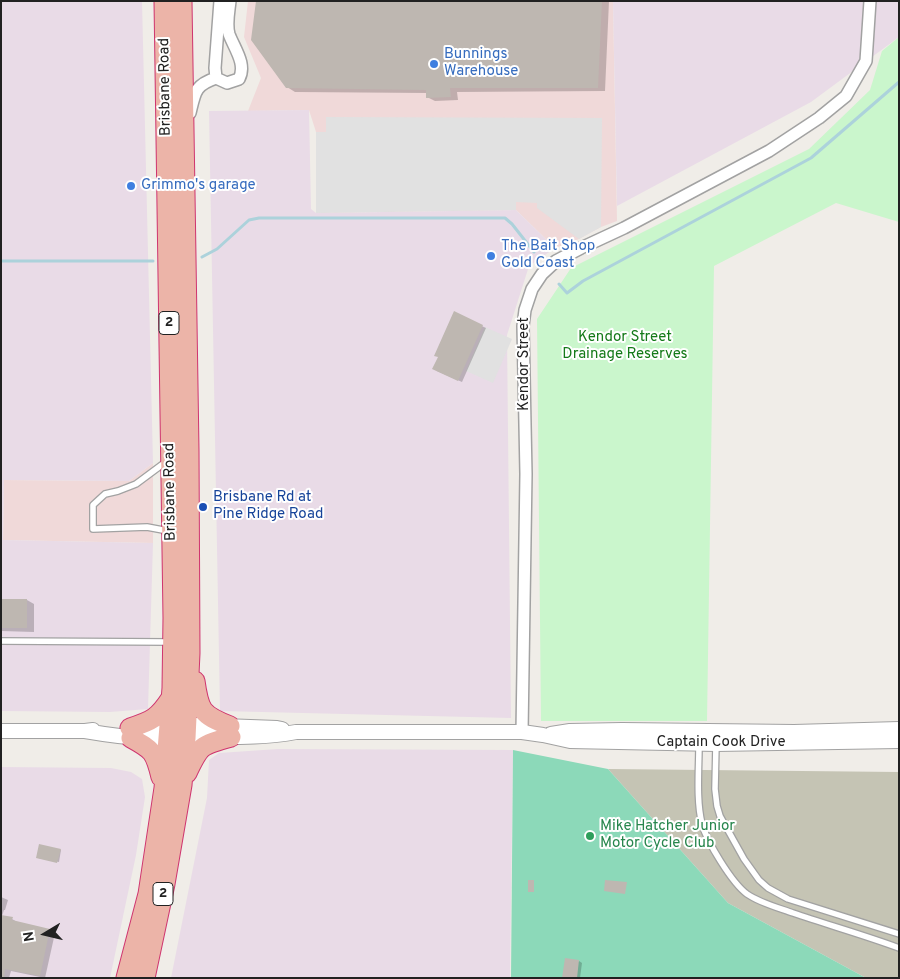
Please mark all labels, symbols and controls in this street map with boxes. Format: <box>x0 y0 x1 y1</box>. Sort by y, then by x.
street label: Brisbane Road <box>156 38 176 136</box>
place label: Bunnings Warehouse <box>444 46 518 81</box>
marker: Bunnings Warehouse <box>428 58 440 70</box>
place label: Grimmo's garage <box>141 177 256 195</box>
marker: Grimmo's garage <box>125 180 137 192</box>
place label: The Bait Shop Gold Coast <box>501 238 595 273</box>
marker: The Bait Shop Gold Coast <box>485 250 497 262</box>
road number: 2 <box>159 312 179 334</box>
street label: Kendor Street <box>516 317 534 411</box>
park label: Kendor Street Drainage Reserves <box>562 329 688 364</box>
street label: Brisbane Road <box>161 443 181 541</box>
place label: Brisbane Rd at Pine Ridge Road <box>213 489 323 524</box>
marker: Brisbane Rd at Pine Ridge Road <box>197 501 209 513</box>
street label: Captain Cook Drive <box>656 734 786 752</box>
place label: Mike Hatcher Junior Motor Cycle Club <box>600 818 735 853</box>
marker: Mike Hatcher Junior Motor Cycle Club <box>584 830 596 842</box>
road number: 2 <box>153 882 173 906</box>
north arrow <box>20 909 70 959</box>
text: N <box>21 930 39 943</box>

